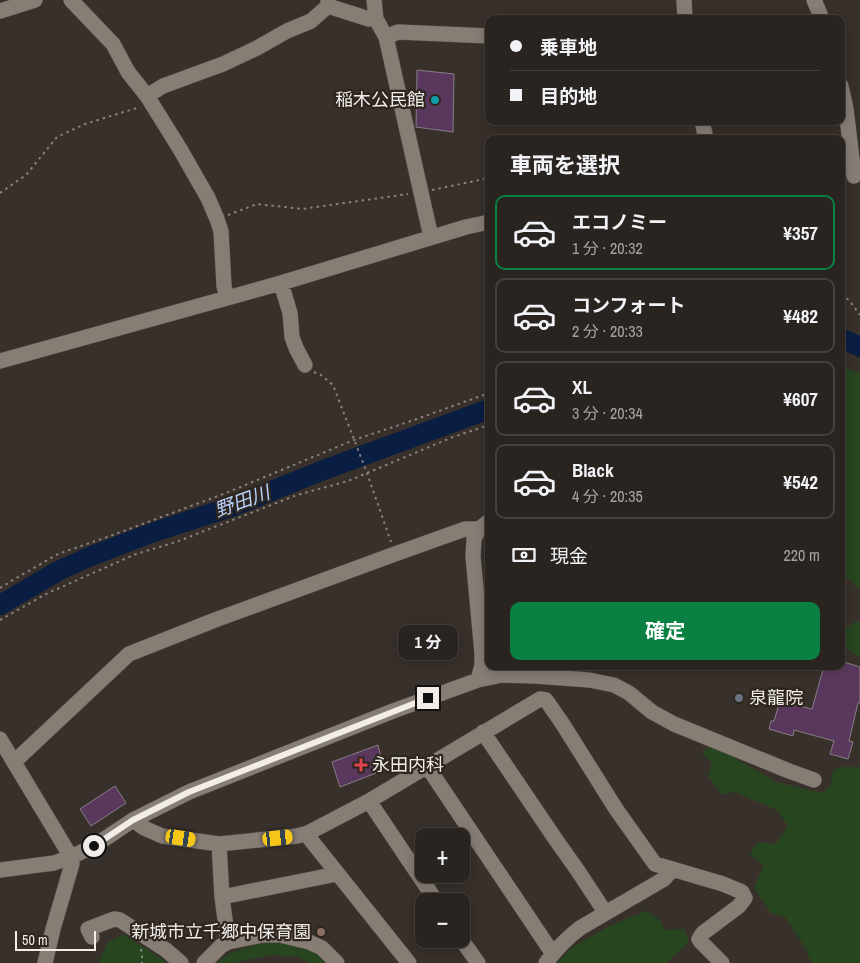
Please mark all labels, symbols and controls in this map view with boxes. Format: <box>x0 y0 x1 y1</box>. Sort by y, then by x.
text: 乗車地 <box>540 34 597 60</box>
text: 目的地 <box>540 83 597 109</box>
place label: 稲木公民館 <box>335 87 425 112</box>
marker: 稲木公民館 <box>429 94 441 106</box>
text: 車両を選択 <box>510 150 620 180</box>
text: エコノミー <box>572 209 667 235</box>
icon: car <box>512 210 557 255</box>
text: ¥357 <box>783 220 818 246</box>
text: 1 分 · 20:32 <box>572 237 643 259</box>
text: コンフォート <box>572 292 685 318</box>
icon: car <box>512 293 557 338</box>
text: ¥482 <box>783 303 818 329</box>
text: 2 分 · 20:33 <box>572 320 643 342</box>
text: XL <box>572 374 592 400</box>
icon: car <box>512 376 557 421</box>
text: ¥607 <box>783 386 818 412</box>
text: 3 分 · 20:34 <box>572 402 643 424</box>
text: Black <box>572 457 614 483</box>
icon: car <box>512 459 557 504</box>
text: ¥542 <box>783 469 818 495</box>
water label: 野田川 <box>211 478 275 523</box>
text: 4 分 · 20:35 <box>572 485 643 507</box>
icon: cash <box>510 541 538 569</box>
text: 現金 <box>550 543 588 569</box>
text: 220 m <box>784 544 820 566</box>
button: 確定 <box>510 602 820 660</box>
callout: 1 分 <box>398 626 458 660</box>
text: 1 分 <box>415 631 441 653</box>
place label: 泉龍院 <box>749 685 803 710</box>
route end <box>417 687 439 709</box>
marker: 泉龍院 <box>733 692 745 704</box>
place label: 永田内科 <box>372 752 444 777</box>
marker: 永田内科 <box>354 758 368 772</box>
car <box>165 828 196 848</box>
map controls <box>415 828 470 948</box>
button: + <box>415 828 470 883</box>
car <box>262 829 293 847</box>
route start <box>83 835 105 857</box>
button: − <box>415 893 470 948</box>
place label: 新城市立千郷中保育園 <box>131 919 311 944</box>
marker: 新城市立千郷中保育園 <box>315 926 327 938</box>
scale bar <box>15 928 96 951</box>
text: 50 m <box>22 931 48 949</box>

